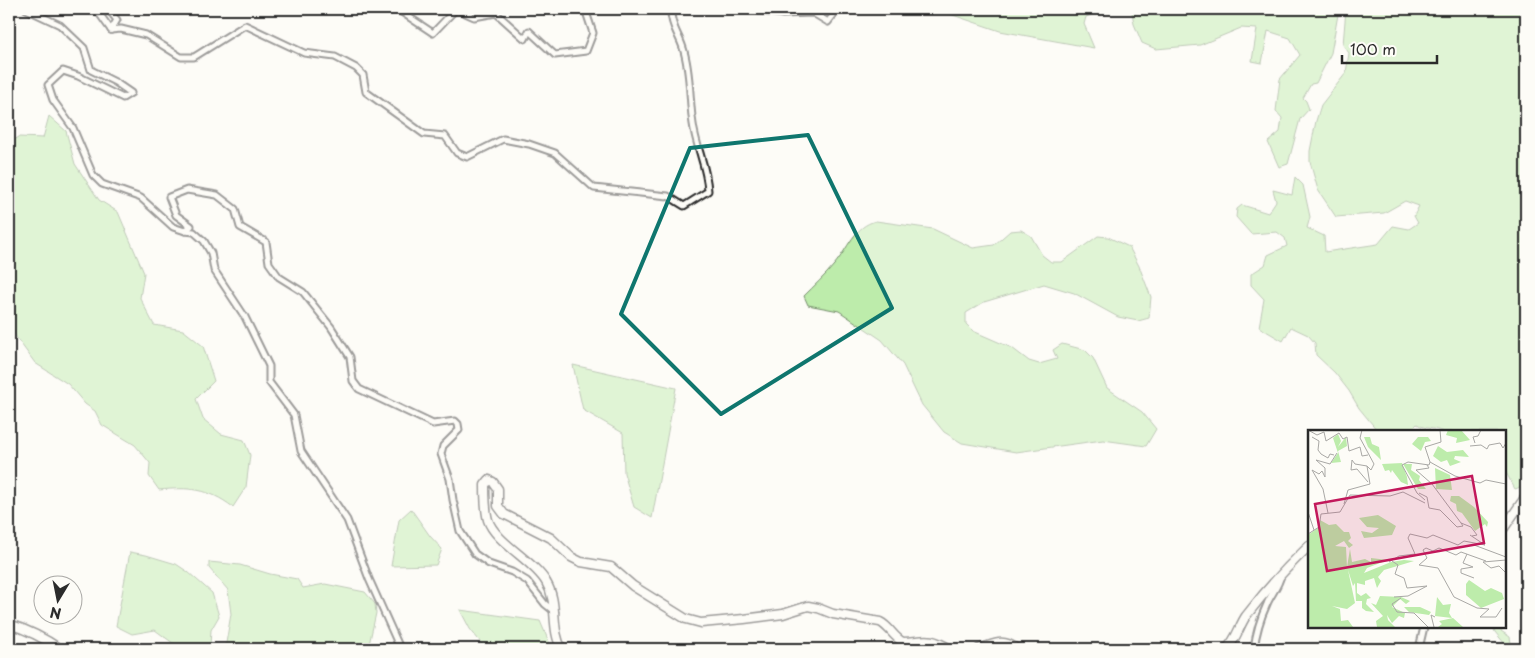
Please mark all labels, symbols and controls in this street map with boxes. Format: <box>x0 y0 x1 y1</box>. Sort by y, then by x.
scale bar <box>1342 32 1438 64</box>
text: 100 m <box>1350 37 1396 60</box>
inset map <box>1308 430 1505 628</box>
north arrow <box>32 576 82 626</box>
text: N <box>48 602 63 625</box>

